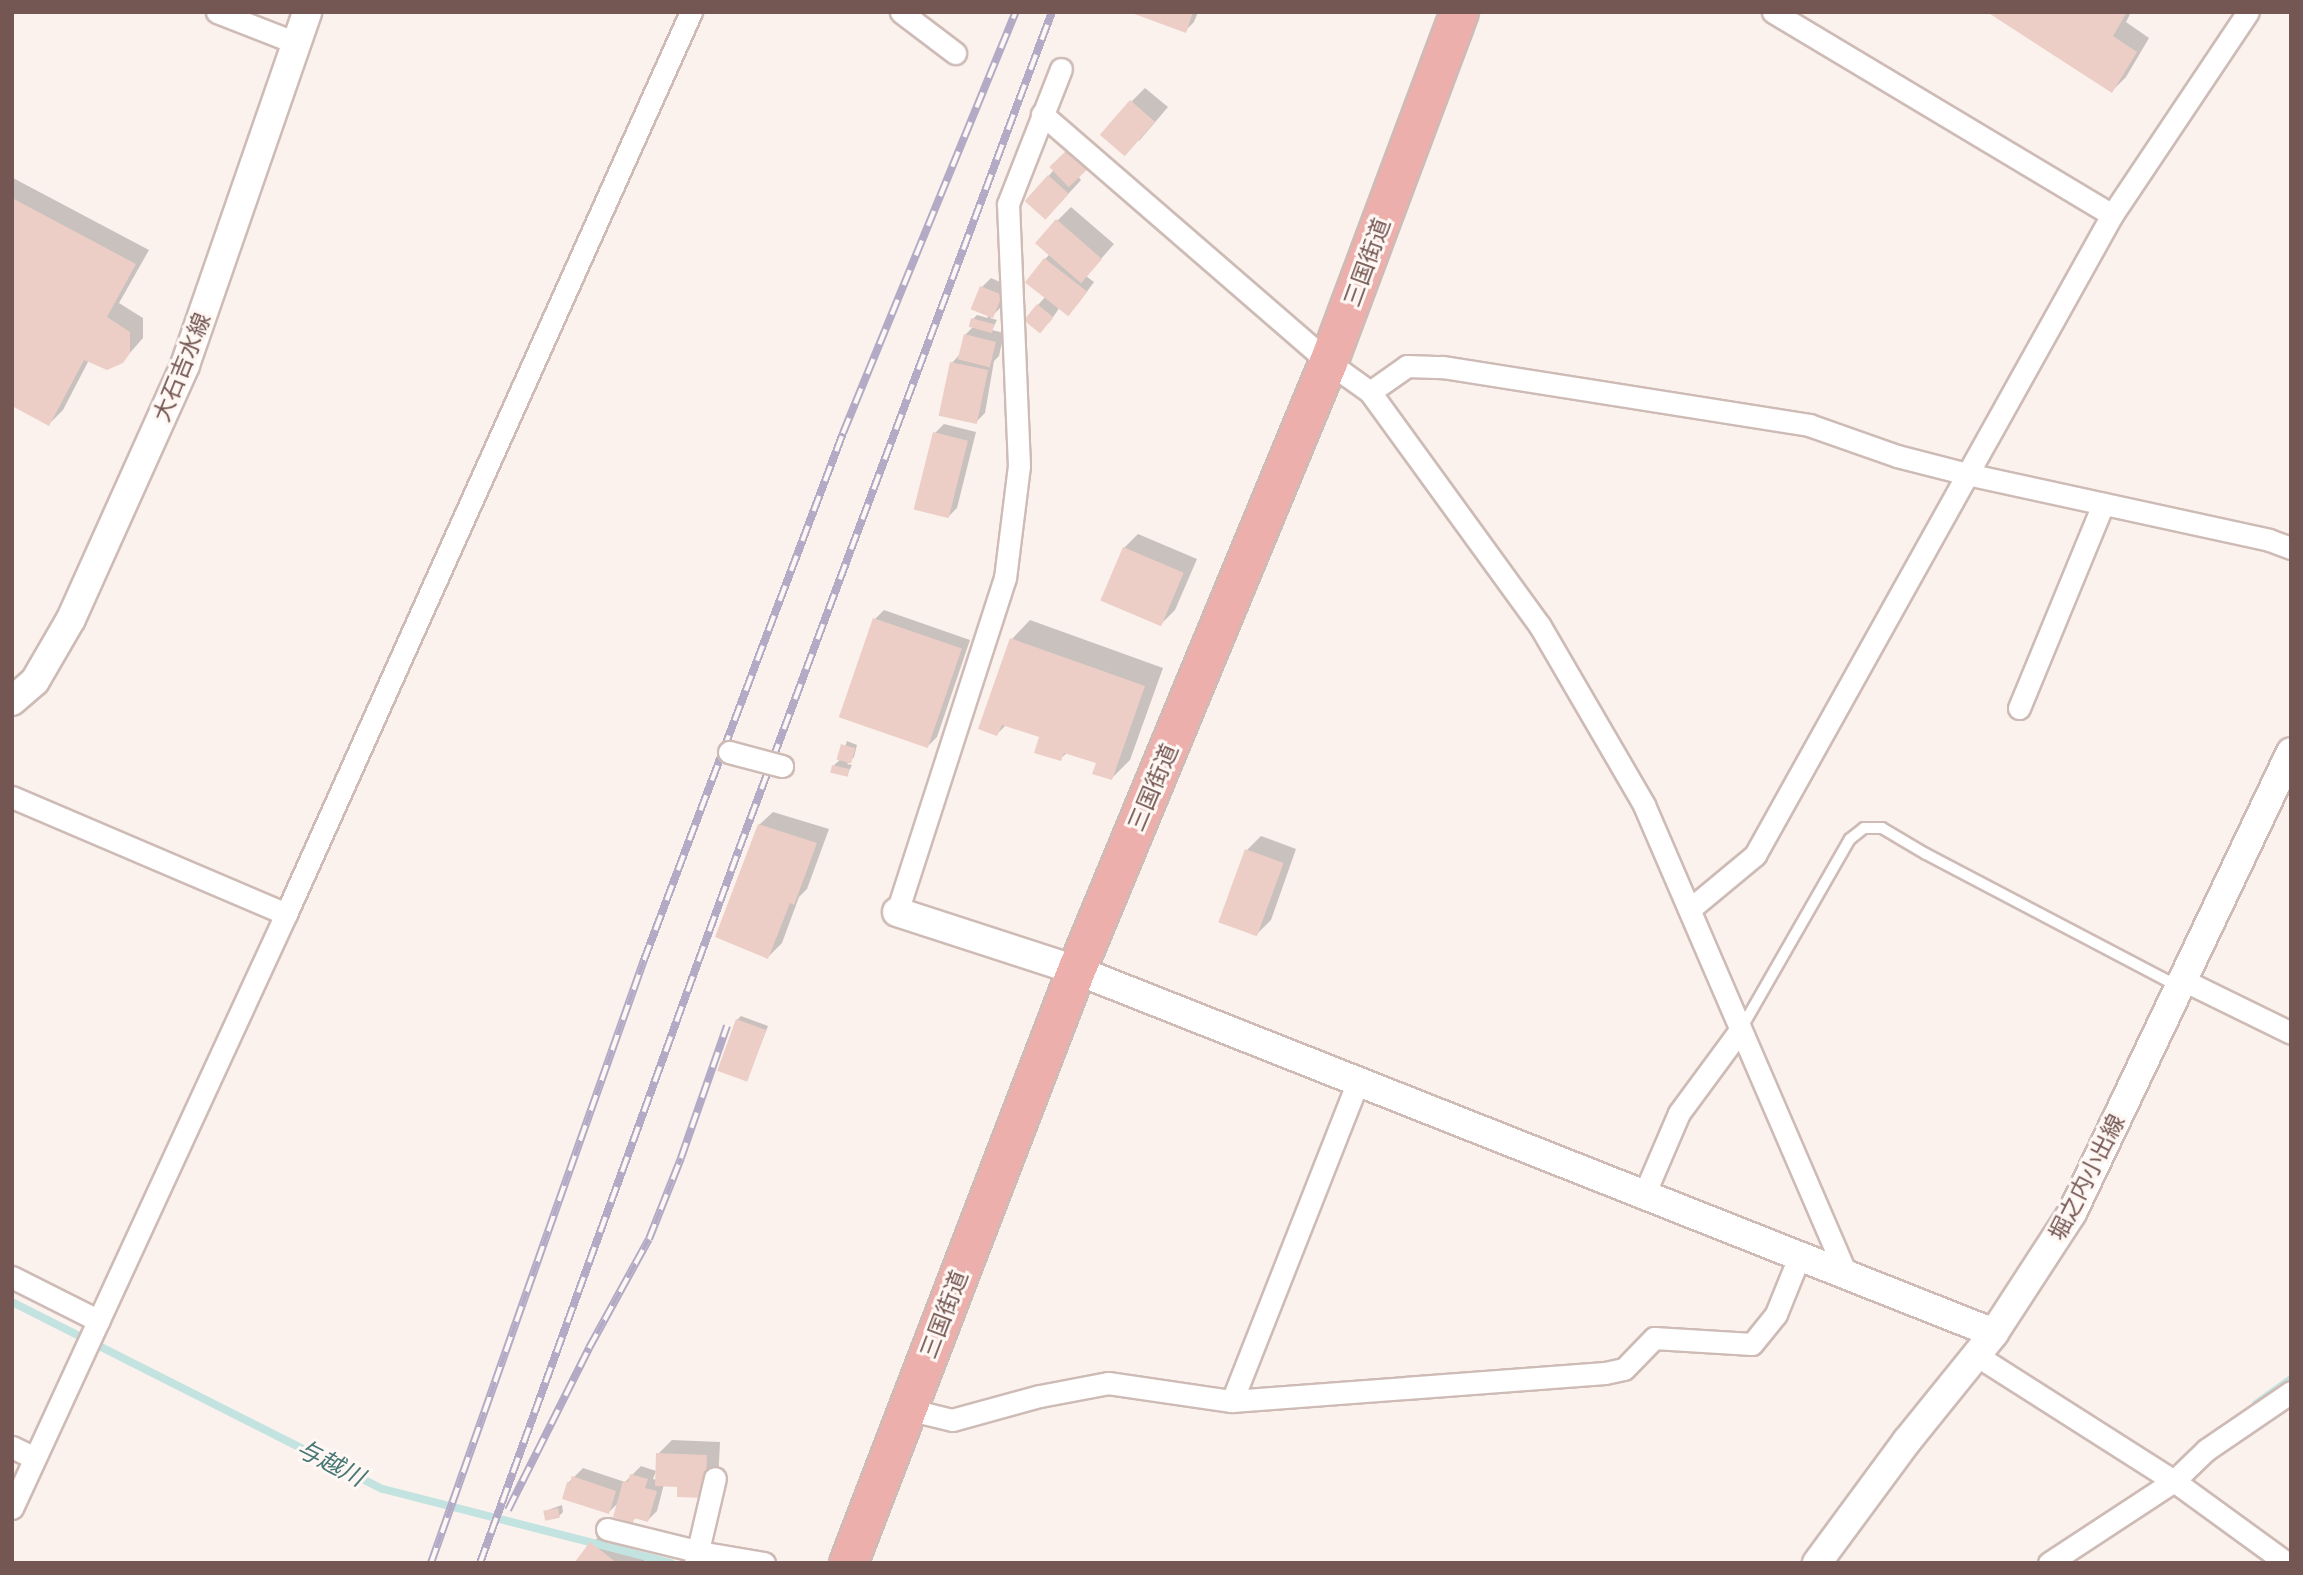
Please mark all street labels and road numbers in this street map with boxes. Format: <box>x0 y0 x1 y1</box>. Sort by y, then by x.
street label: 三国街道 <box>1337 214 1395 310</box>
street label: 大石吉水線 <box>147 309 215 425</box>
street label: 三国街道 <box>1121 739 1183 835</box>
street label: 堀之内小出線 <box>2042 1109 2130 1245</box>
street label: 三国街道 <box>914 1266 972 1362</box>

